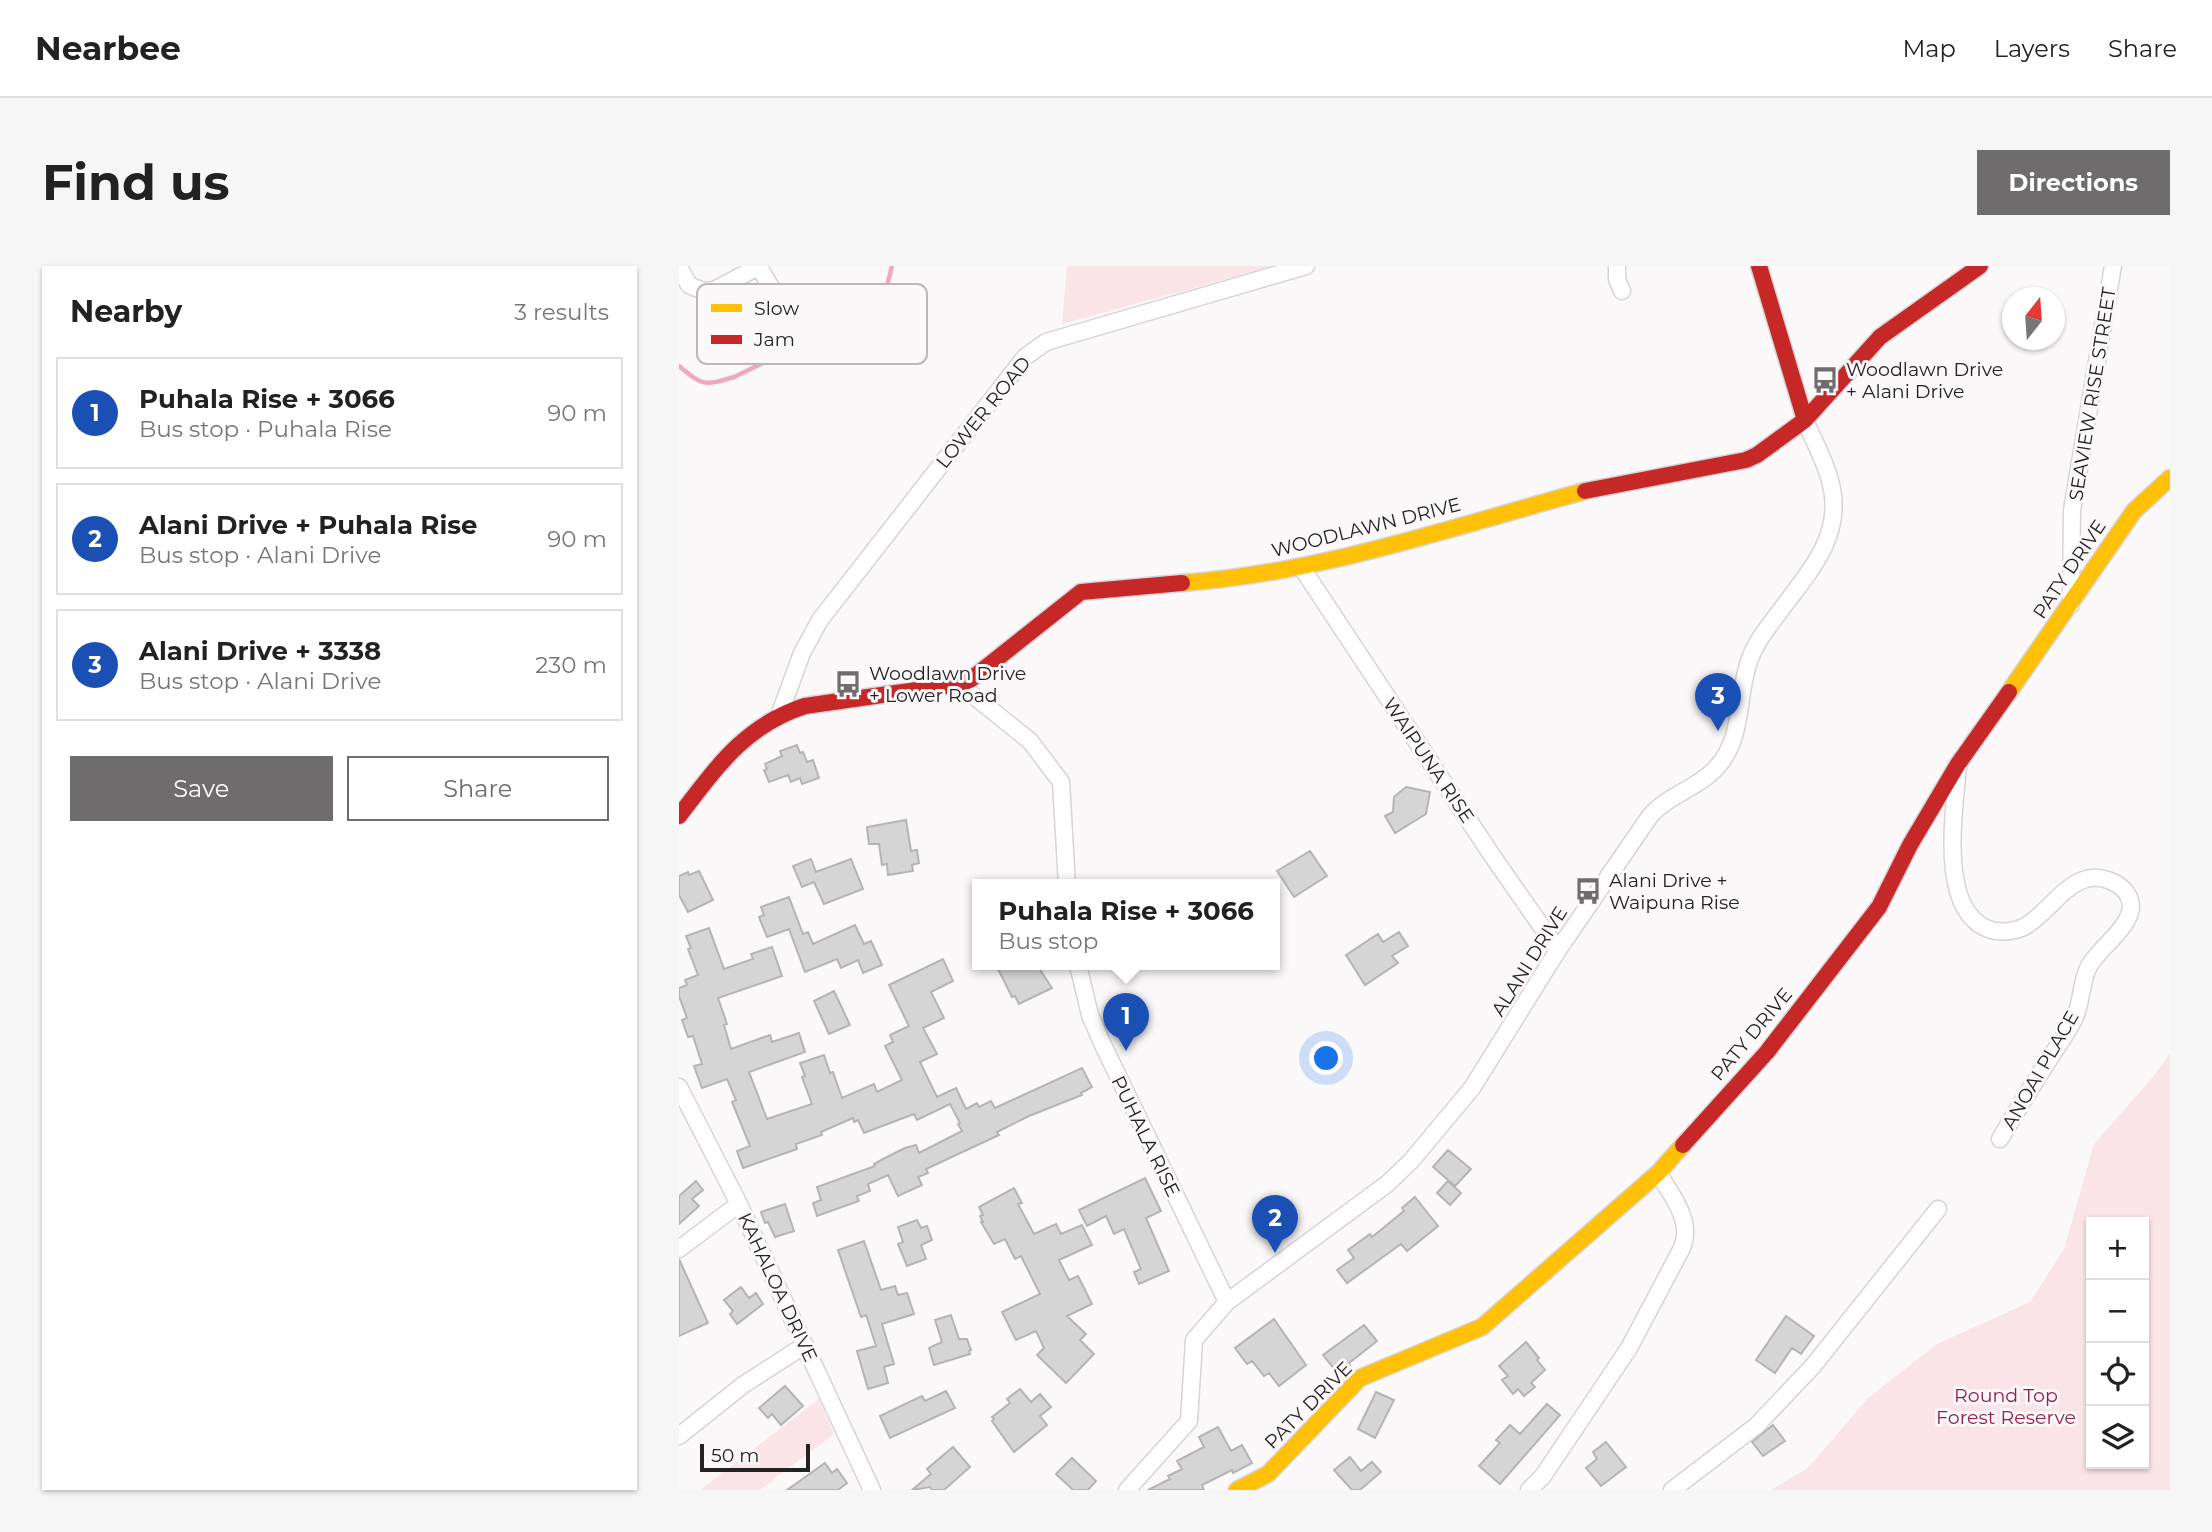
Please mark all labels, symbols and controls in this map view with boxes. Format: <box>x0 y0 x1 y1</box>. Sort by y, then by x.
text: Nearbee <box>35 28 181 68</box>
text: Map <box>1902 34 1956 63</box>
text: Layers <box>1994 34 2070 63</box>
text: Share <box>2108 34 2177 63</box>
button: Directions <box>1977 150 2170 215</box>
text: Find us <box>42 153 230 212</box>
legend <box>697 284 927 364</box>
street label: SEAVIEW RISE STREET <box>2064 286 2121 503</box>
north arrow <box>2002 287 2065 350</box>
text: Nearby <box>70 293 182 330</box>
text: Slow <box>754 297 799 320</box>
text: 3 results <box>514 298 609 326</box>
text: Jam <box>753 328 795 351</box>
street label: LOWER ROAD <box>931 352 1036 473</box>
place label: Woodlawn Drive + Alani Drive <box>1846 358 2003 403</box>
bus stop icon: Woodlawn Drive + Alani Drive <box>1810 365 1840 395</box>
text: Puhala Rise + 3066 <box>139 383 395 415</box>
text: 1 <box>90 399 100 427</box>
text: 90 m <box>547 399 607 427</box>
text: Bus stop · Puhala Rise <box>139 415 392 443</box>
street label: WOODLAWN DRIVE <box>1269 493 1463 562</box>
text: Alani Drive + Puhala Rise <box>139 509 477 541</box>
street label: PATY DRIVE <box>2028 516 2111 623</box>
text: 2 <box>88 525 102 553</box>
text: 90 m <box>547 525 607 553</box>
text: Bus stop · Alani Drive <box>139 541 381 569</box>
text: Alani Drive + 3338 <box>139 635 381 667</box>
text: 3 <box>88 651 102 679</box>
text: 230 m <box>535 651 607 679</box>
place label: Woodlawn Drive + Lower Road <box>869 662 1026 707</box>
text: Bus stop · Alani Drive <box>139 667 381 695</box>
bus stop icon: Woodlawn Drive + Lower Road <box>833 669 863 699</box>
pin: 3 <box>1695 673 1741 731</box>
street label: WAIPUNA RISE <box>1378 693 1479 827</box>
button: Save <box>70 756 333 821</box>
button: Share <box>347 756 609 821</box>
place label: Alani Drive + Waipuna Rise <box>1609 869 1740 914</box>
bus stop icon: Alani Drive + Waipuna Rise <box>1573 876 1603 906</box>
popup <box>972 879 1280 970</box>
text: Puhala Rise + 3066 <box>998 895 1254 927</box>
street label: ALANI DRIVE <box>1487 902 1572 1020</box>
text: Bus stop <box>998 927 1098 955</box>
street label: PATY DRIVE <box>1706 983 1797 1085</box>
pin: 1 <box>1103 993 1149 1051</box>
street label: ANOAI PLACE <box>1997 1007 2084 1134</box>
your location <box>1309 1041 1343 1075</box>
street label: PUHALA RISE <box>1106 1072 1185 1200</box>
pin: 2 <box>1252 1195 1298 1253</box>
street label: KAHALOA DRIVE <box>733 1209 822 1365</box>
map controls <box>2086 1217 2149 1469</box>
button: + <box>2086 1217 2149 1280</box>
button: − <box>2086 1280 2149 1343</box>
button: locate <box>2086 1343 2149 1406</box>
street label: PATY DRIVE <box>1260 1357 1357 1454</box>
park label: Round Top Forest Reserve <box>1936 1384 2076 1429</box>
button: layers <box>2086 1406 2149 1469</box>
scale bar <box>700 1441 810 1473</box>
text: 50 m <box>711 1444 759 1467</box>

